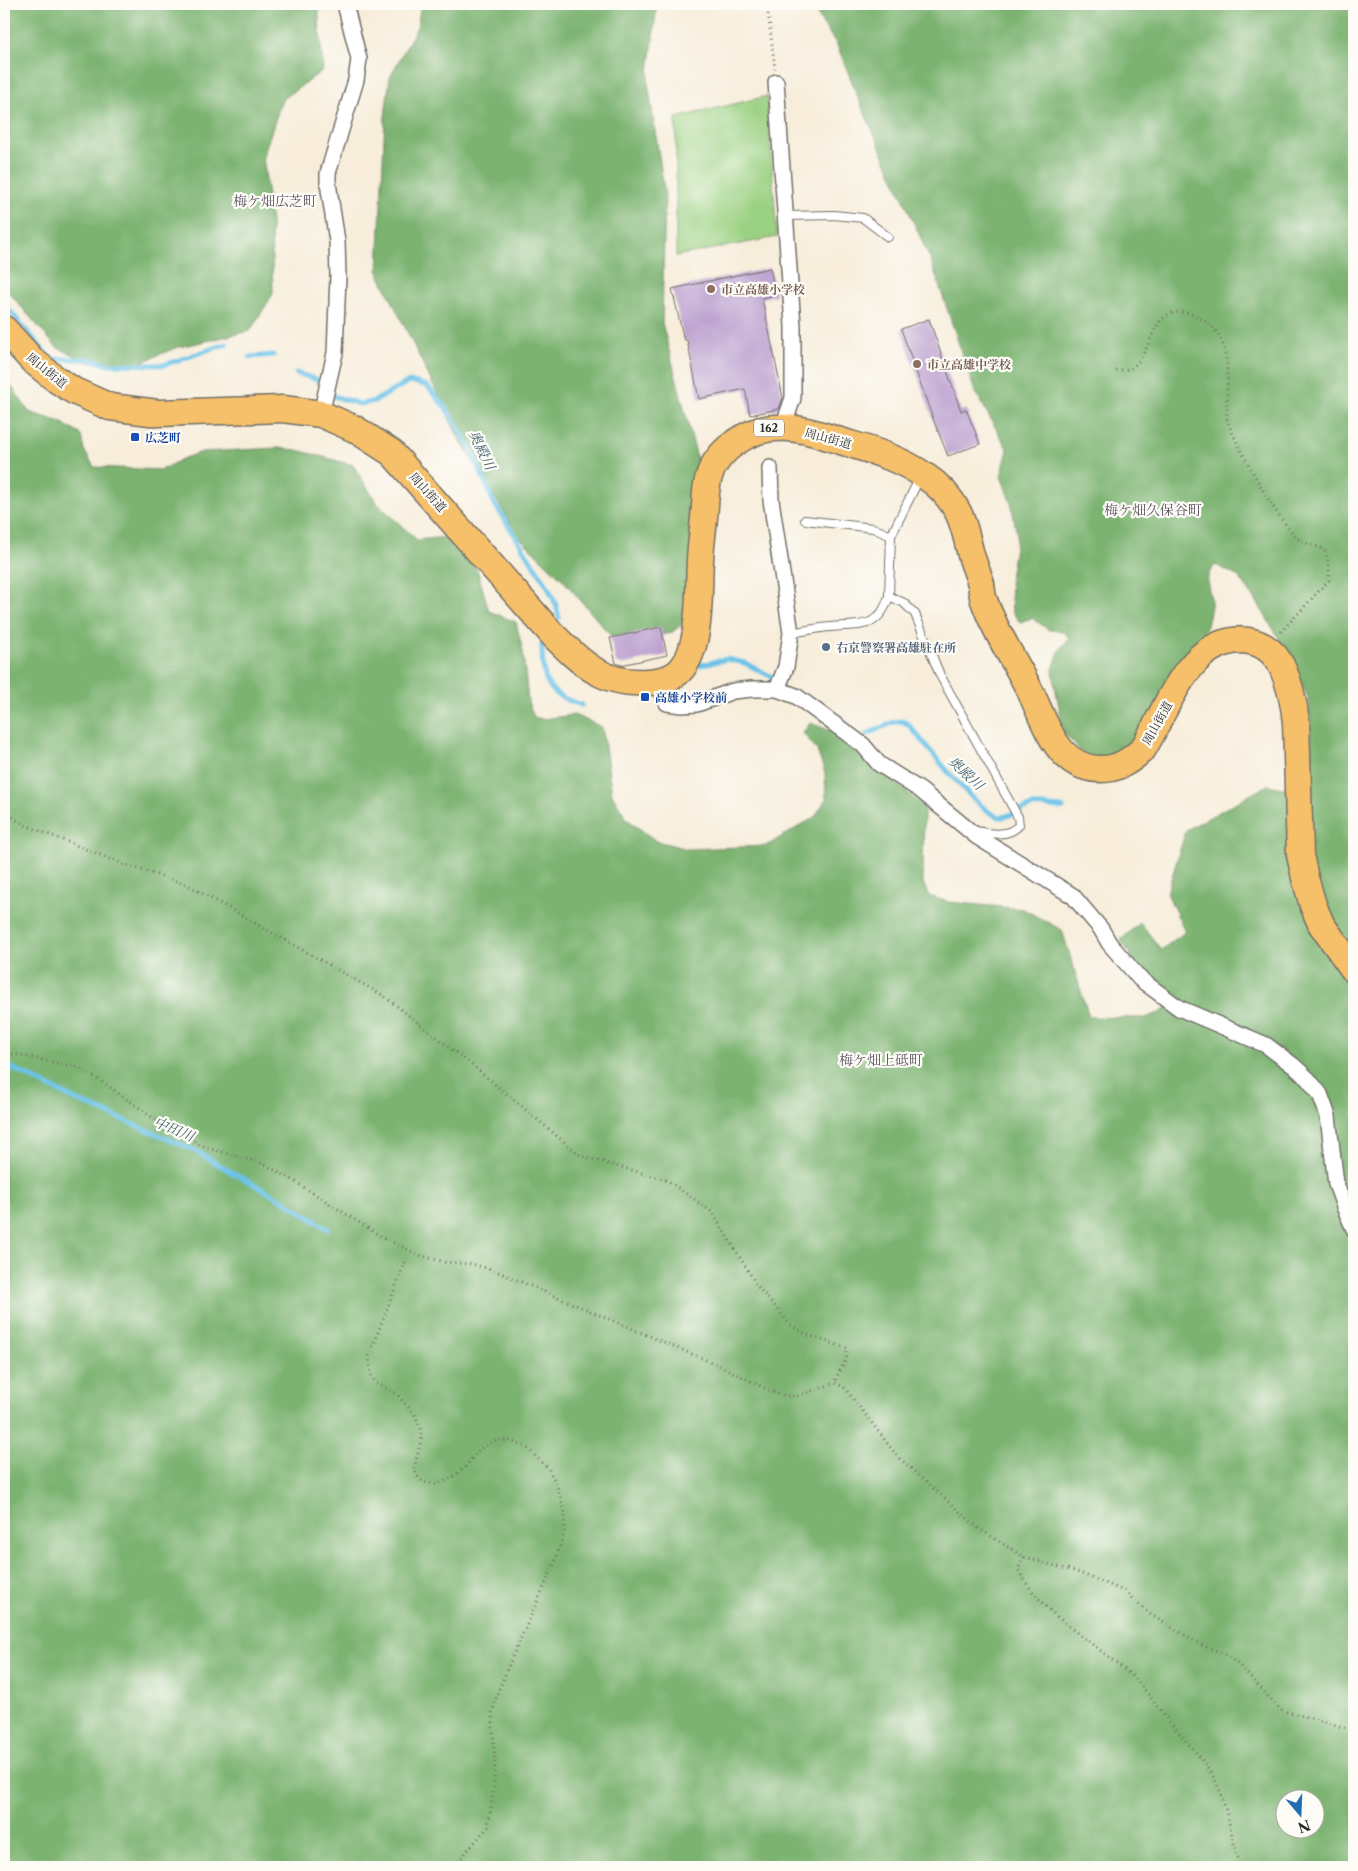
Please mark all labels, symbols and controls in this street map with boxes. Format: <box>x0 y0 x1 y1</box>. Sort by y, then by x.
district label: 梅ケ畑広芝町 <box>233 192 317 210</box>
place label: 市立高雄小学校 <box>721 282 805 297</box>
marker: 市立高雄小学校 <box>705 283 717 295</box>
street label: 周山街道 <box>24 349 70 391</box>
place label: 市立高雄中学校 <box>927 357 1011 372</box>
marker: 市立高雄中学校 <box>911 358 923 370</box>
road number: 162 <box>754 419 784 436</box>
street label: 周山街道 <box>803 425 853 451</box>
water label: 奥殿川 <box>465 427 500 475</box>
place label: 広芝町 <box>145 430 181 445</box>
marker: 広芝町 <box>129 431 141 443</box>
street label: 周山街道 <box>406 469 450 515</box>
district label: 梅ケ畑久保谷町 <box>1104 501 1202 519</box>
place label: 右京警察署高雄駐在所 <box>836 640 956 655</box>
marker: 右京警察署高雄駐在所 <box>820 641 832 653</box>
place label: 高雄小学校前 <box>655 690 727 705</box>
marker: 高雄小学校前 <box>639 691 651 703</box>
street label: 周山街道 <box>1139 698 1175 748</box>
water label: 奥殿川 <box>945 752 989 795</box>
district label: 梅ケ畑上砥町 <box>839 1051 923 1069</box>
water label: 中田川 <box>151 1113 199 1146</box>
north arrow <box>1276 1788 1326 1838</box>
text: N <box>1296 1816 1313 1837</box>

